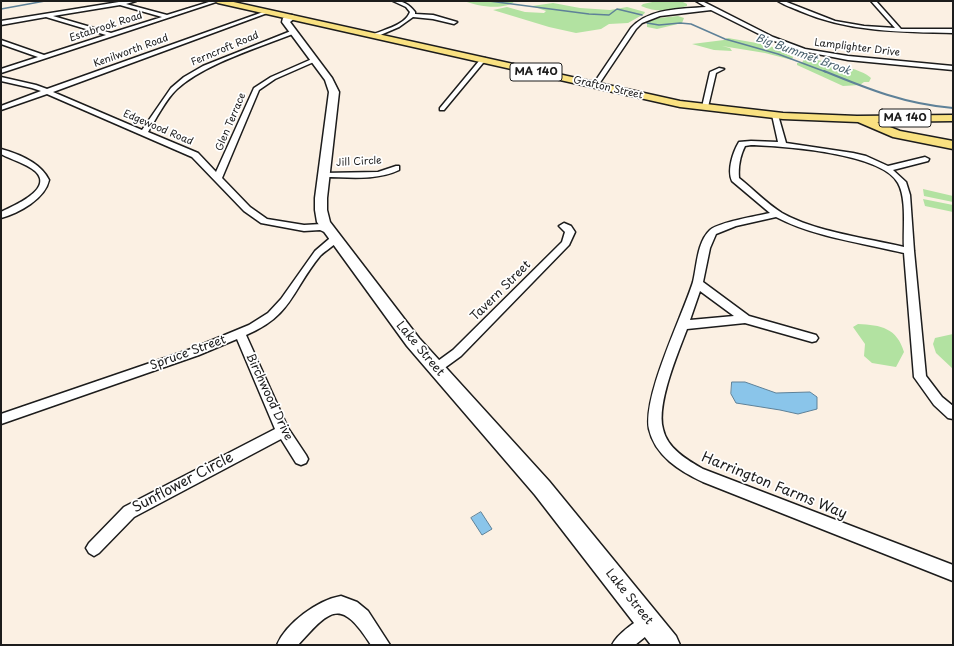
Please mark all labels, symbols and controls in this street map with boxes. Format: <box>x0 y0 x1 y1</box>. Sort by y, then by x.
street label: Estabrook Road <box>68 10 144 44</box>
street label: Ferncroft Road <box>189 29 261 69</box>
street label: Kenilworth Road <box>92 32 170 70</box>
water label: Big Bummet Brook <box>754 32 852 78</box>
street label: Lamplighter Drive <box>814 37 900 59</box>
road number: MA 140 <box>510 63 562 81</box>
street label: Grafton Street <box>572 74 644 102</box>
street label: Glen Terrace <box>213 91 249 153</box>
street label: Edgewood Road <box>121 108 195 148</box>
road number: MA 140 <box>879 109 931 127</box>
street label: Jill Circle <box>336 155 382 169</box>
street label: Tavern Street <box>468 258 534 324</box>
street label: Lake Street <box>393 319 447 379</box>
street label: Spruce Street <box>148 333 228 373</box>
street label: Birchwood Drive <box>242 351 296 443</box>
street label: Sunflower Circle <box>130 449 236 517</box>
street label: Harrington Farms Way <box>699 449 849 523</box>
street label: Lake Street <box>602 566 656 628</box>

